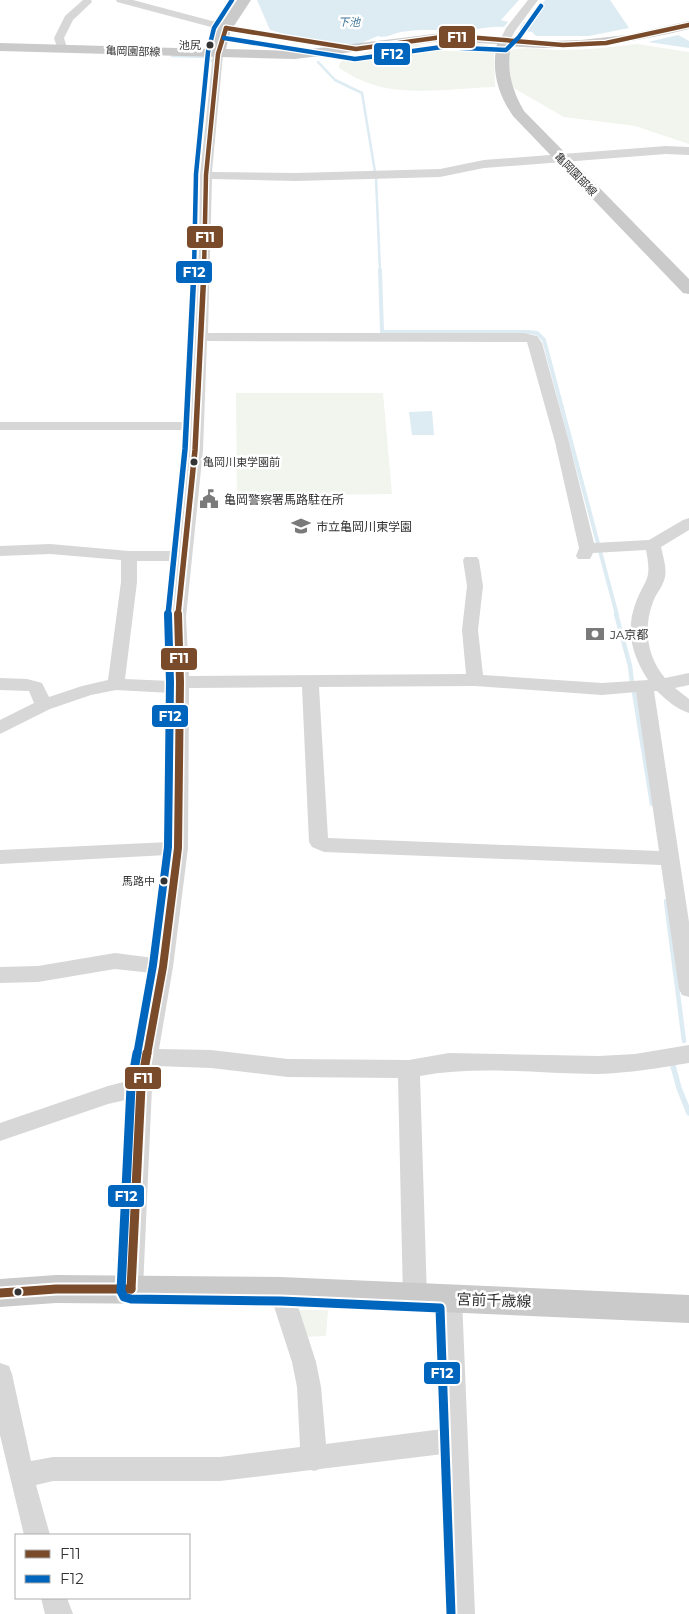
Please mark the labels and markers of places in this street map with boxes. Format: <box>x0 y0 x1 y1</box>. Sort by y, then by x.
place label: 池尻 <box>179 38 201 52</box>
marker: 池尻 <box>205 40 215 50</box>
place label: 亀岡川東学園前 <box>203 455 280 469</box>
marker: 亀岡川東学園前 <box>189 457 199 467</box>
public building icon: 亀岡警察署馬路駐在所 <box>198 488 220 510</box>
place label: 亀岡警察署馬路駐在所 <box>224 492 344 507</box>
school or university icon: 市立亀岡川東学園 <box>290 515 312 537</box>
place label: 市立亀岡川東学園 <box>316 519 412 534</box>
bank icon: JA京都 <box>584 623 606 645</box>
place label: JA京都 <box>609 627 648 642</box>
place label: 馬路中 <box>122 874 155 888</box>
marker: 馬路中 <box>159 876 169 886</box>
unlabelled marker <box>13 1287 23 1297</box>

